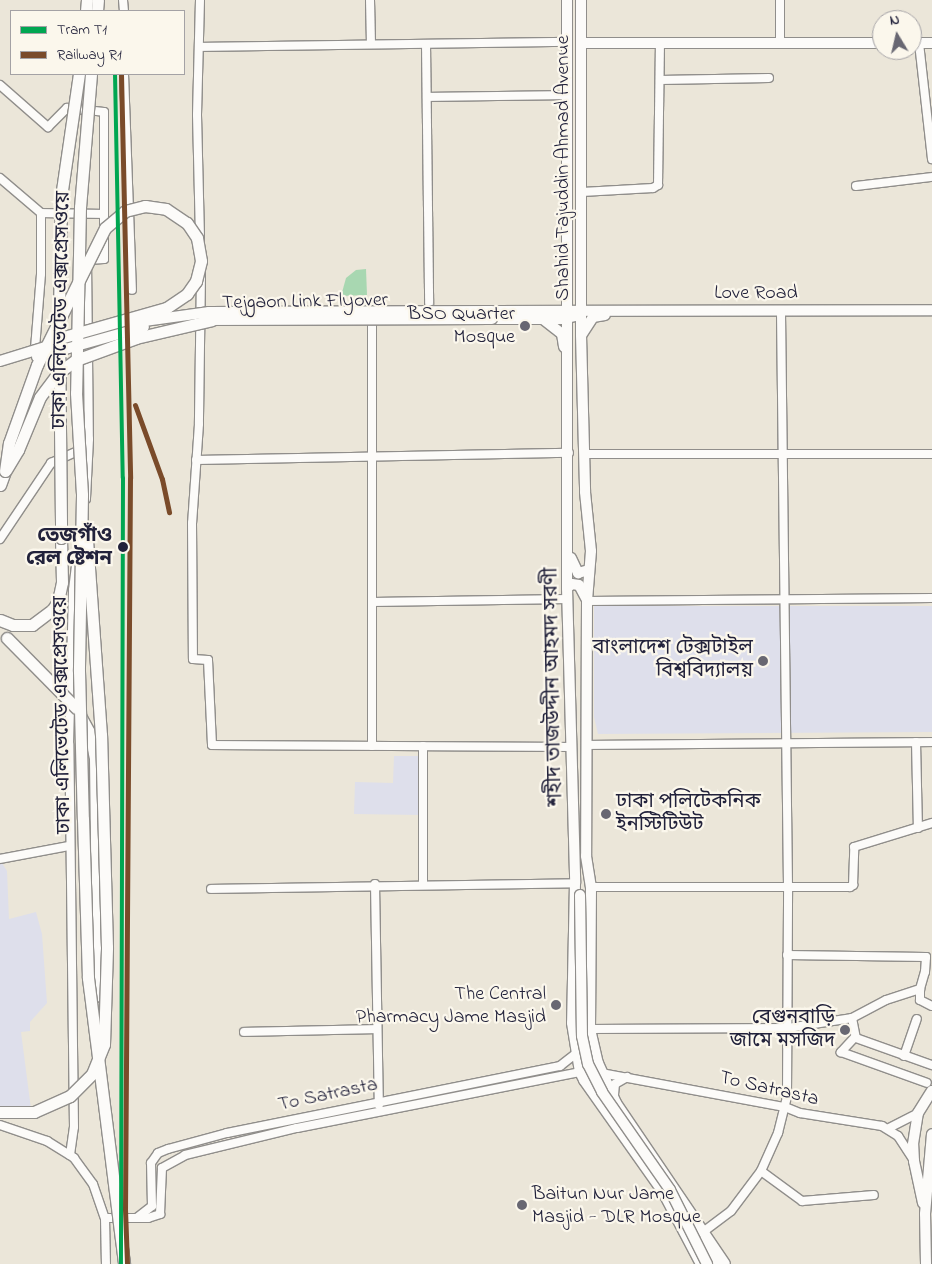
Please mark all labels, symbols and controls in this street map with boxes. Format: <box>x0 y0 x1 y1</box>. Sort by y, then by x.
legend <box>10 10 185 75</box>
north arrow <box>872 10 922 60</box>
text: N <box>888 10 901 32</box>
text: Tram T1 <box>57 19 107 41</box>
street label: Shahid Tajuddin Ahmad Avenue <box>551 35 575 301</box>
text: Railway R1 <box>57 44 122 66</box>
street label: ঢাকা এলিভেটেড এক্সপ্রেসওয়ে <box>48 191 76 429</box>
street label: Love Road <box>714 281 798 305</box>
street label: Tejgaon Link Flyover <box>222 289 388 315</box>
place label: BSO Quarter Mosque <box>407 302 515 349</box>
marker: BSO Quarter Mosque <box>519 320 531 332</box>
place label: তেজগাঁও রেল ষ্টেশন <box>26 524 112 571</box>
marker: তেজগাঁও রেল ষ্টেশন <box>116 540 130 554</box>
street label: শহীদ তাজউদ্দীন আহমদ সরণী <box>540 567 568 807</box>
street label: ঢাকা এলিভেটেড এক্সপ্রেসওয়ে <box>49 596 77 834</box>
place label: বাংলাদেশ টেক্সটাইল বিশ্ববিদ্যালয় <box>593 637 753 684</box>
marker: বাংলাদেশ টেক্সটাইল বিশ্ববিদ্যালয় <box>757 655 769 667</box>
place label: ঢাকা পলিটেকনিক ইনস্টিটিউট <box>616 790 761 837</box>
marker: ঢাকা পলিটেকনিক ইনস্টিটিউট <box>600 808 612 820</box>
place label: The Central Pharmacy Jame Masjid <box>356 982 546 1029</box>
marker: The Central Pharmacy Jame Masjid <box>550 999 562 1011</box>
place label: বেগুনবাড়ি জামে মসজিদ <box>730 1006 835 1053</box>
marker: বেগুনবাড়ি জামে মসজিদ <box>839 1024 851 1036</box>
street label: To Satrasta <box>717 1066 821 1112</box>
street label: To Satrasta <box>276 1073 380 1117</box>
place label: Baitun Nur Jame Masjid - DLR Mosque <box>532 1182 701 1229</box>
marker: Baitun Nur Jame Masjid - DLR Mosque <box>516 1199 528 1211</box>

